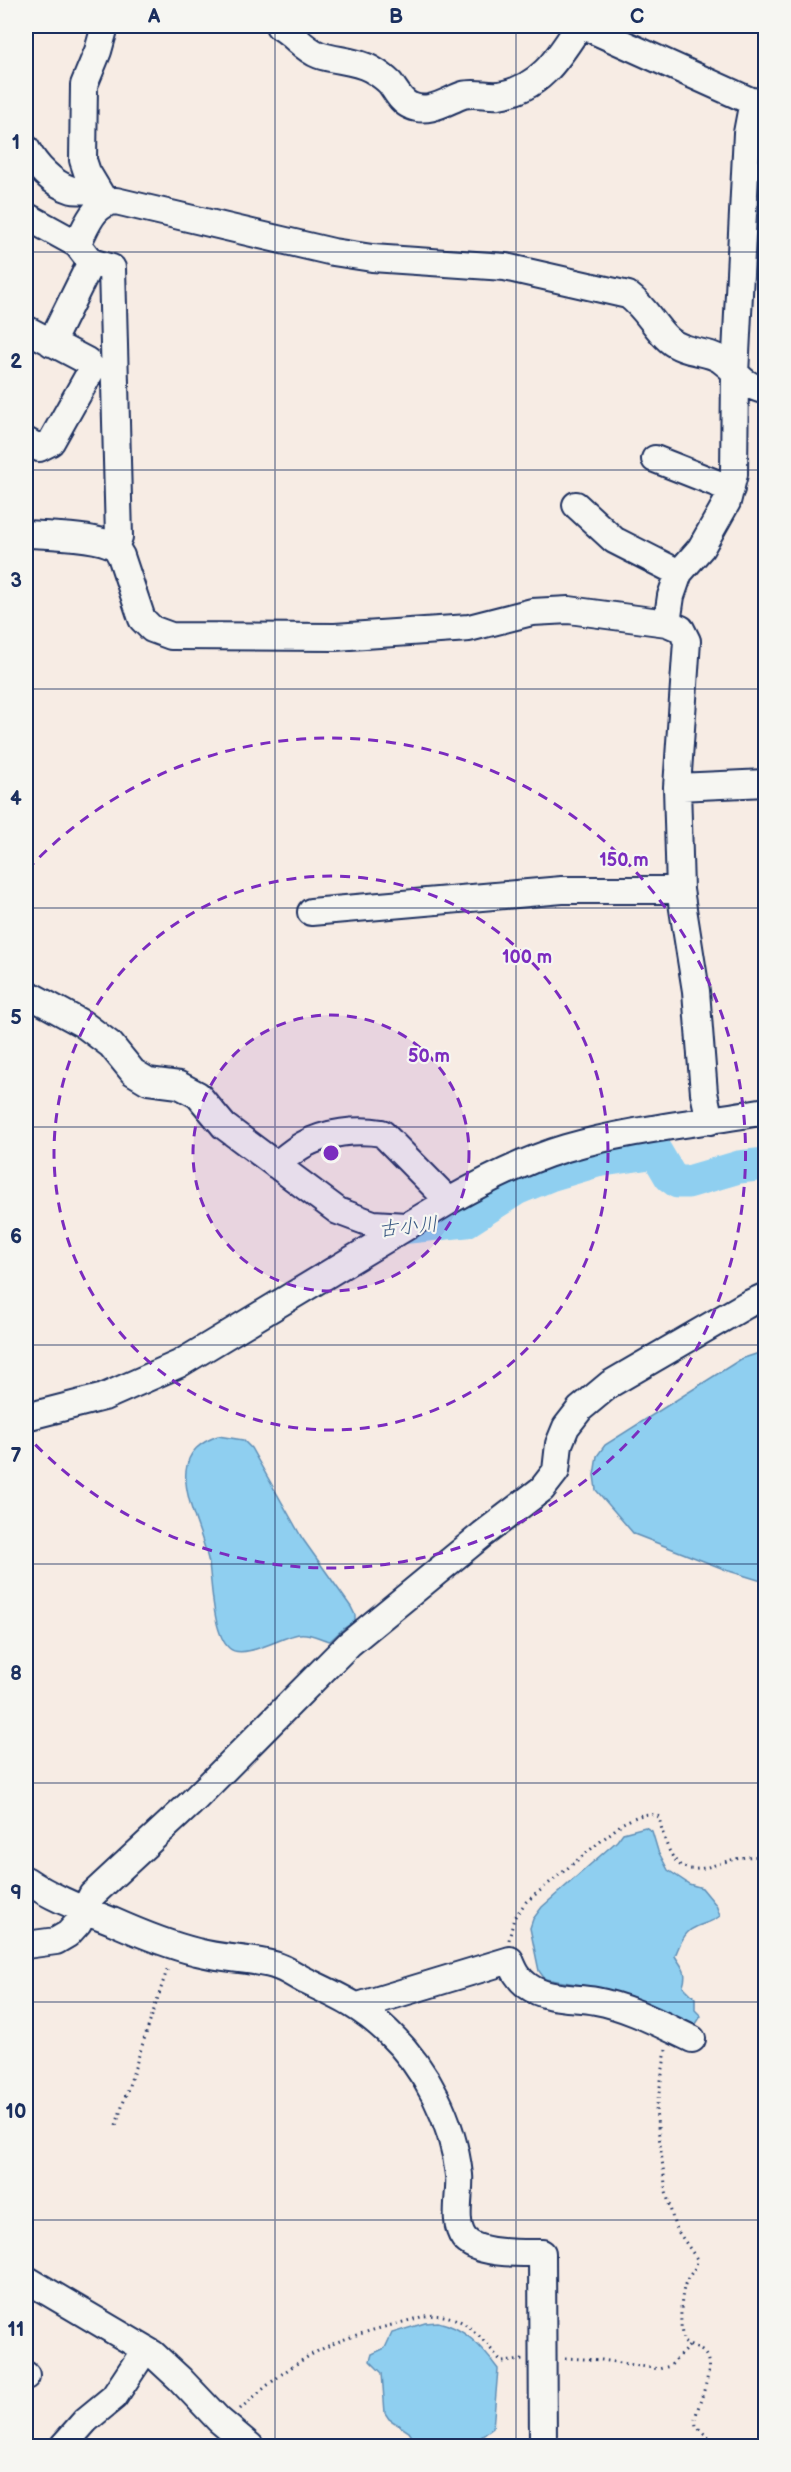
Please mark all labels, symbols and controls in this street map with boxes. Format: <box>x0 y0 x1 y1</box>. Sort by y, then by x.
text: A <box>147 5 161 29</box>
text: B <box>389 5 403 29</box>
text: C <box>630 5 644 29</box>
text: 1 <box>12 131 20 155</box>
text: 2 <box>10 350 22 374</box>
text: 3 <box>10 569 22 593</box>
text: 4 <box>10 787 22 811</box>
text: 150 m <box>599 850 649 871</box>
text: 100 m <box>502 947 552 968</box>
text: 5 <box>10 1006 22 1030</box>
text: 50 m <box>408 1046 450 1067</box>
centre of rings <box>321 1143 341 1163</box>
water label: 古小川 <box>377 1212 439 1242</box>
text: 6 <box>10 1225 22 1249</box>
text: 7 <box>10 1444 22 1468</box>
text: 8 <box>10 1662 22 1686</box>
text: 9 <box>10 1881 22 1905</box>
text: 10 <box>6 2100 26 2124</box>
text: 11 <box>8 2318 24 2342</box>

